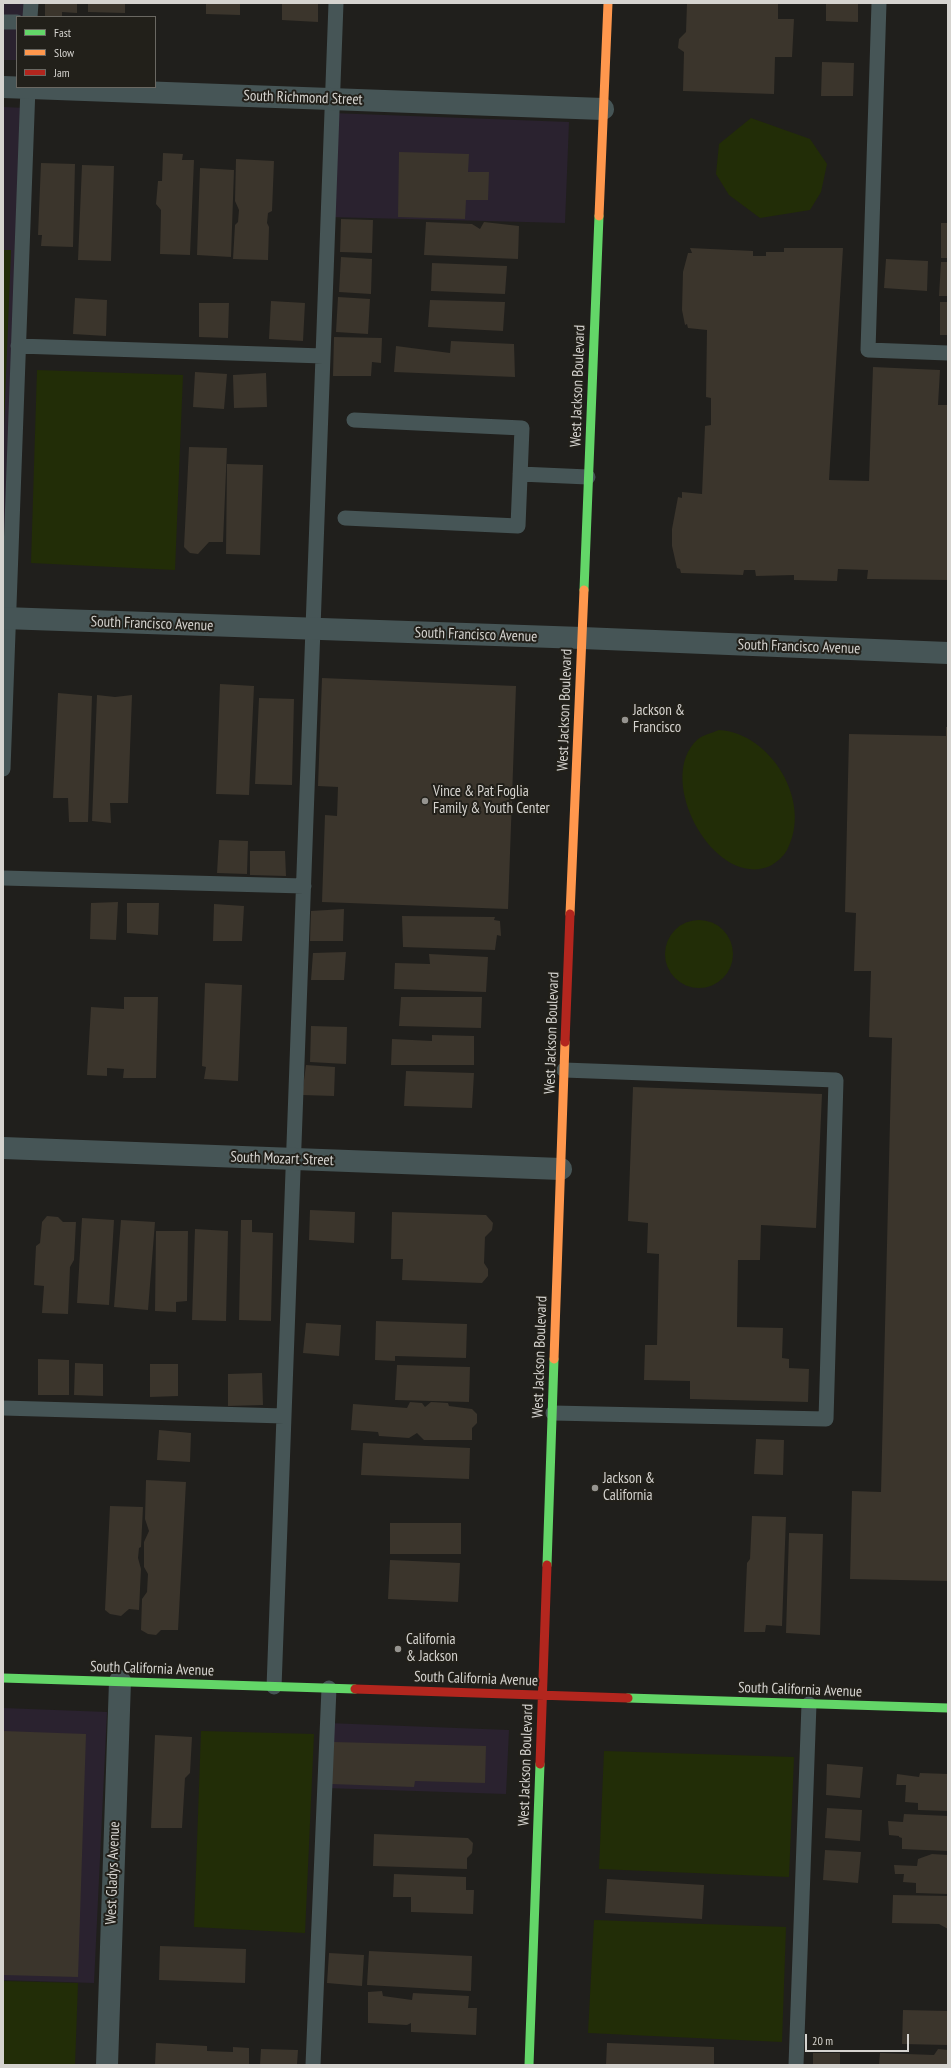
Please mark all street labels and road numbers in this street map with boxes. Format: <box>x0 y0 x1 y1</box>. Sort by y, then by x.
street label: South Richmond Street <box>243 87 363 109</box>
street label: West Jackson Boulevard <box>567 325 589 447</box>
street label: South Francisco Avenue <box>90 613 214 635</box>
street label: South Francisco Avenue <box>414 624 538 646</box>
street label: South Francisco Avenue <box>737 636 861 658</box>
street label: West Jackson Boulevard <box>554 649 576 771</box>
street label: West Jackson Boulevard <box>541 972 563 1094</box>
street label: South Mozart Street <box>230 1148 334 1170</box>
street label: West Jackson Boulevard <box>529 1296 551 1418</box>
street label: South California Avenue <box>90 1658 214 1680</box>
street label: South California Avenue <box>414 1668 538 1690</box>
street label: South California Avenue <box>738 1679 862 1701</box>
street label: West Jackson Boulevard <box>515 1704 537 1826</box>
street label: West Gladys Avenue <box>102 1821 124 1925</box>

